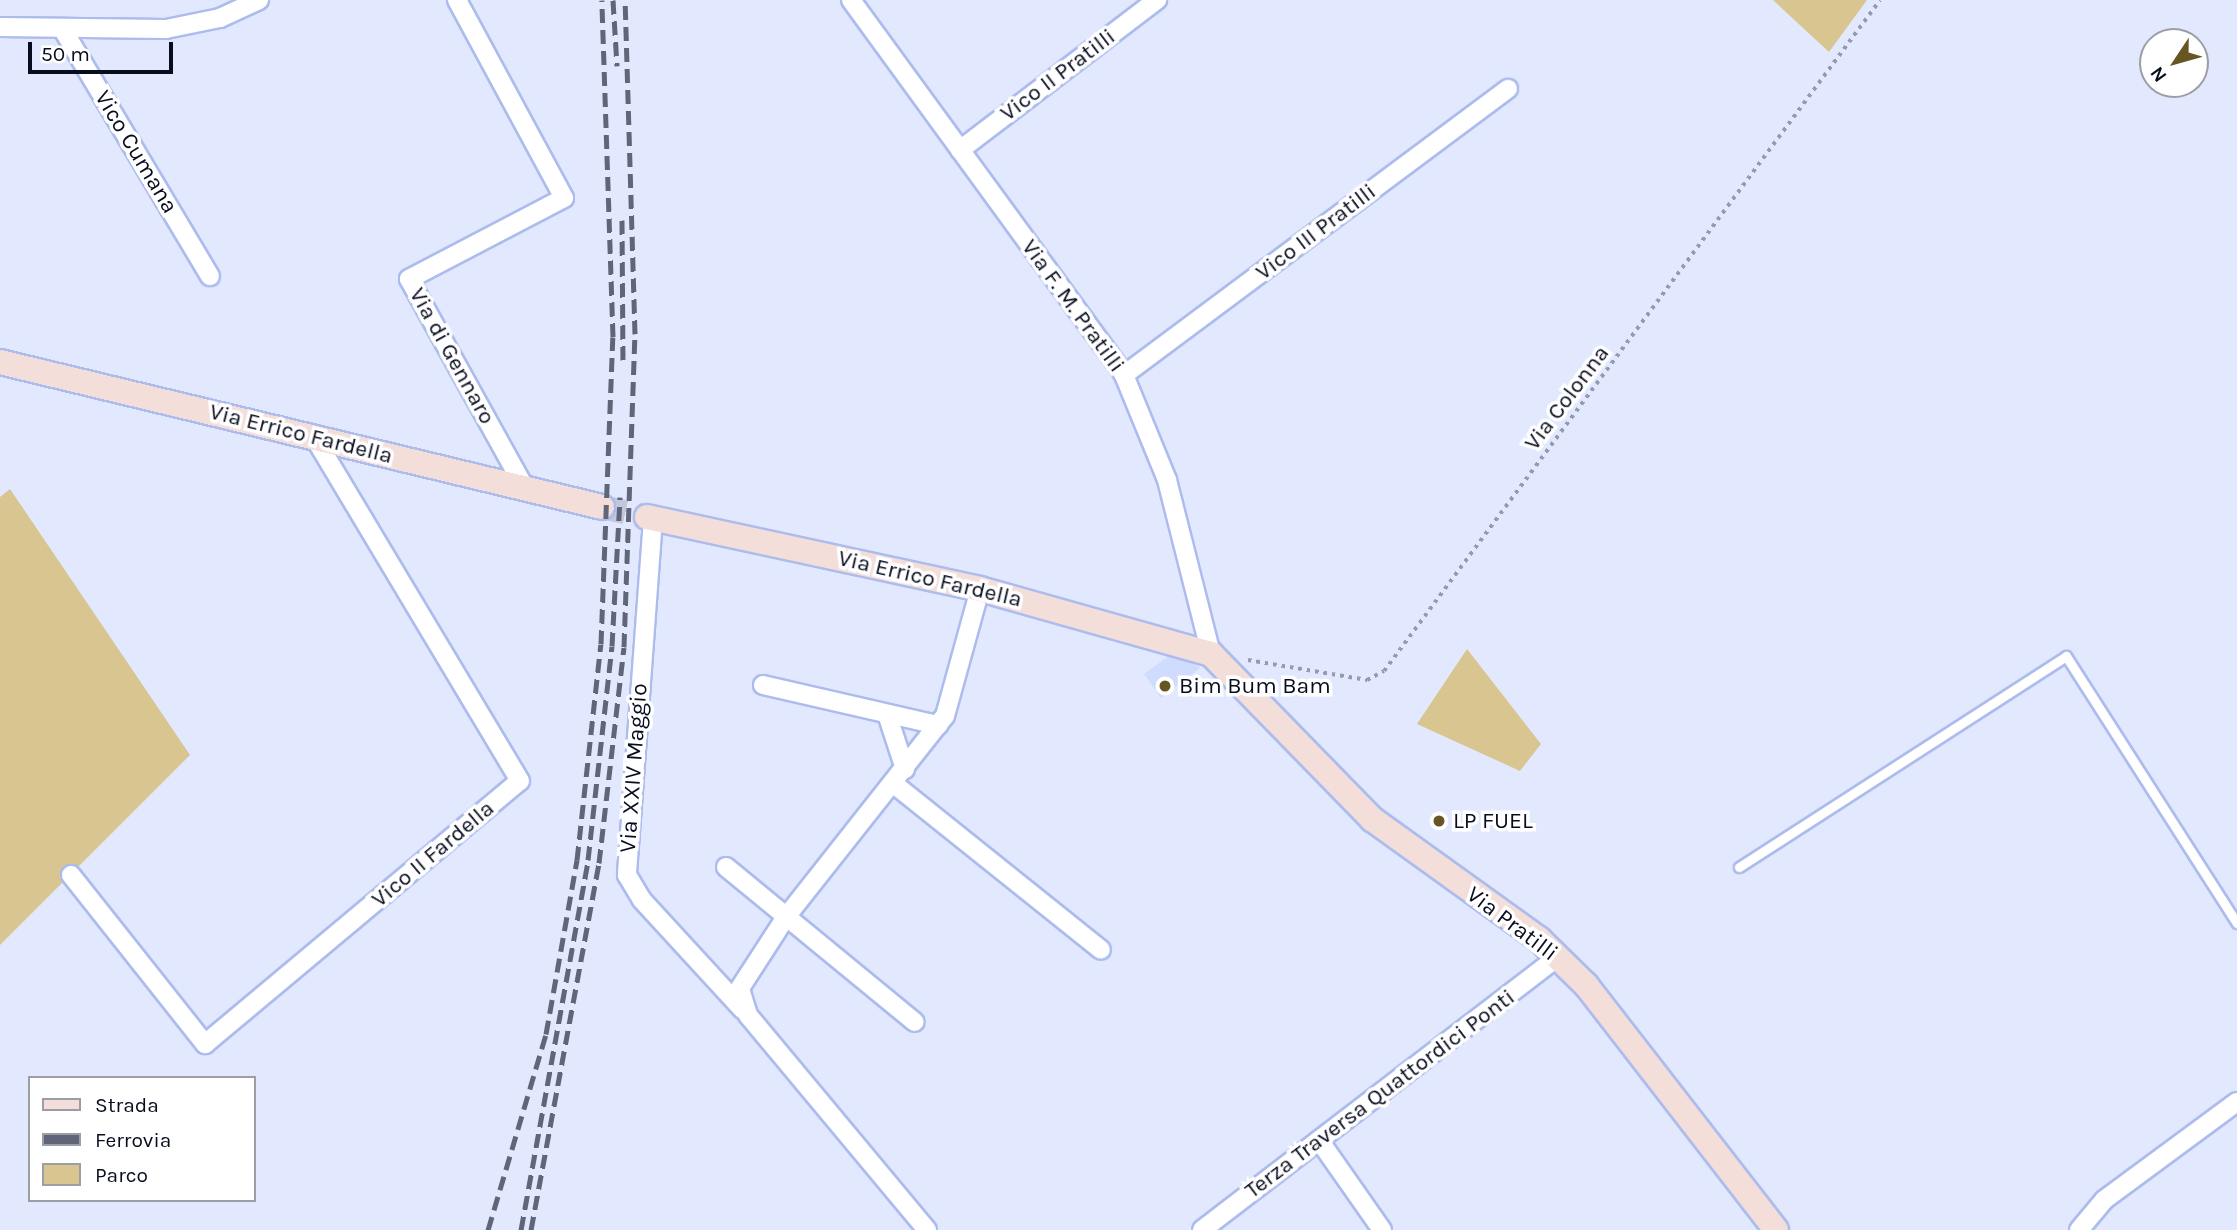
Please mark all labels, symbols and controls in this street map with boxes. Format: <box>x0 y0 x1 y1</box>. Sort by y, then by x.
street label: Vico II Pratilli <box>995 23 1121 127</box>
scale bar <box>32 28 177 72</box>
north arrow <box>2139 28 2209 98</box>
text: 50 m <box>41 42 90 66</box>
text: N <box>2146 62 2172 86</box>
street label: Vico Cumana <box>89 86 183 218</box>
street label: Vico III Pratilli <box>1250 178 1382 286</box>
street label: Via F. M. Pratilli <box>1016 234 1130 378</box>
street label: Via di Gennaro <box>403 283 501 429</box>
street label: Via Colonna <box>1519 340 1615 456</box>
street label: Via Errico Fardella <box>207 398 395 470</box>
street label: Via Errico Fardella <box>835 544 1025 614</box>
place label: Bim Bum Bam <box>1179 672 1331 700</box>
marker: Bim Bum Bam <box>1157 678 1173 694</box>
street label: Via XXIV Maggio <box>614 682 654 854</box>
street label: Vico II Fardella <box>366 795 500 913</box>
place label: LP FUEL <box>1453 807 1533 835</box>
marker: LP FUEL <box>1431 813 1447 829</box>
street label: Via Pratilli <box>1461 881 1563 967</box>
street label: Terza Traversa Quattordici Ponti <box>1240 983 1520 1205</box>
legend <box>28 1076 256 1202</box>
text: Strada <box>95 1093 159 1117</box>
text: Ferrovia <box>95 1128 171 1152</box>
text: Parco <box>95 1163 148 1187</box>

